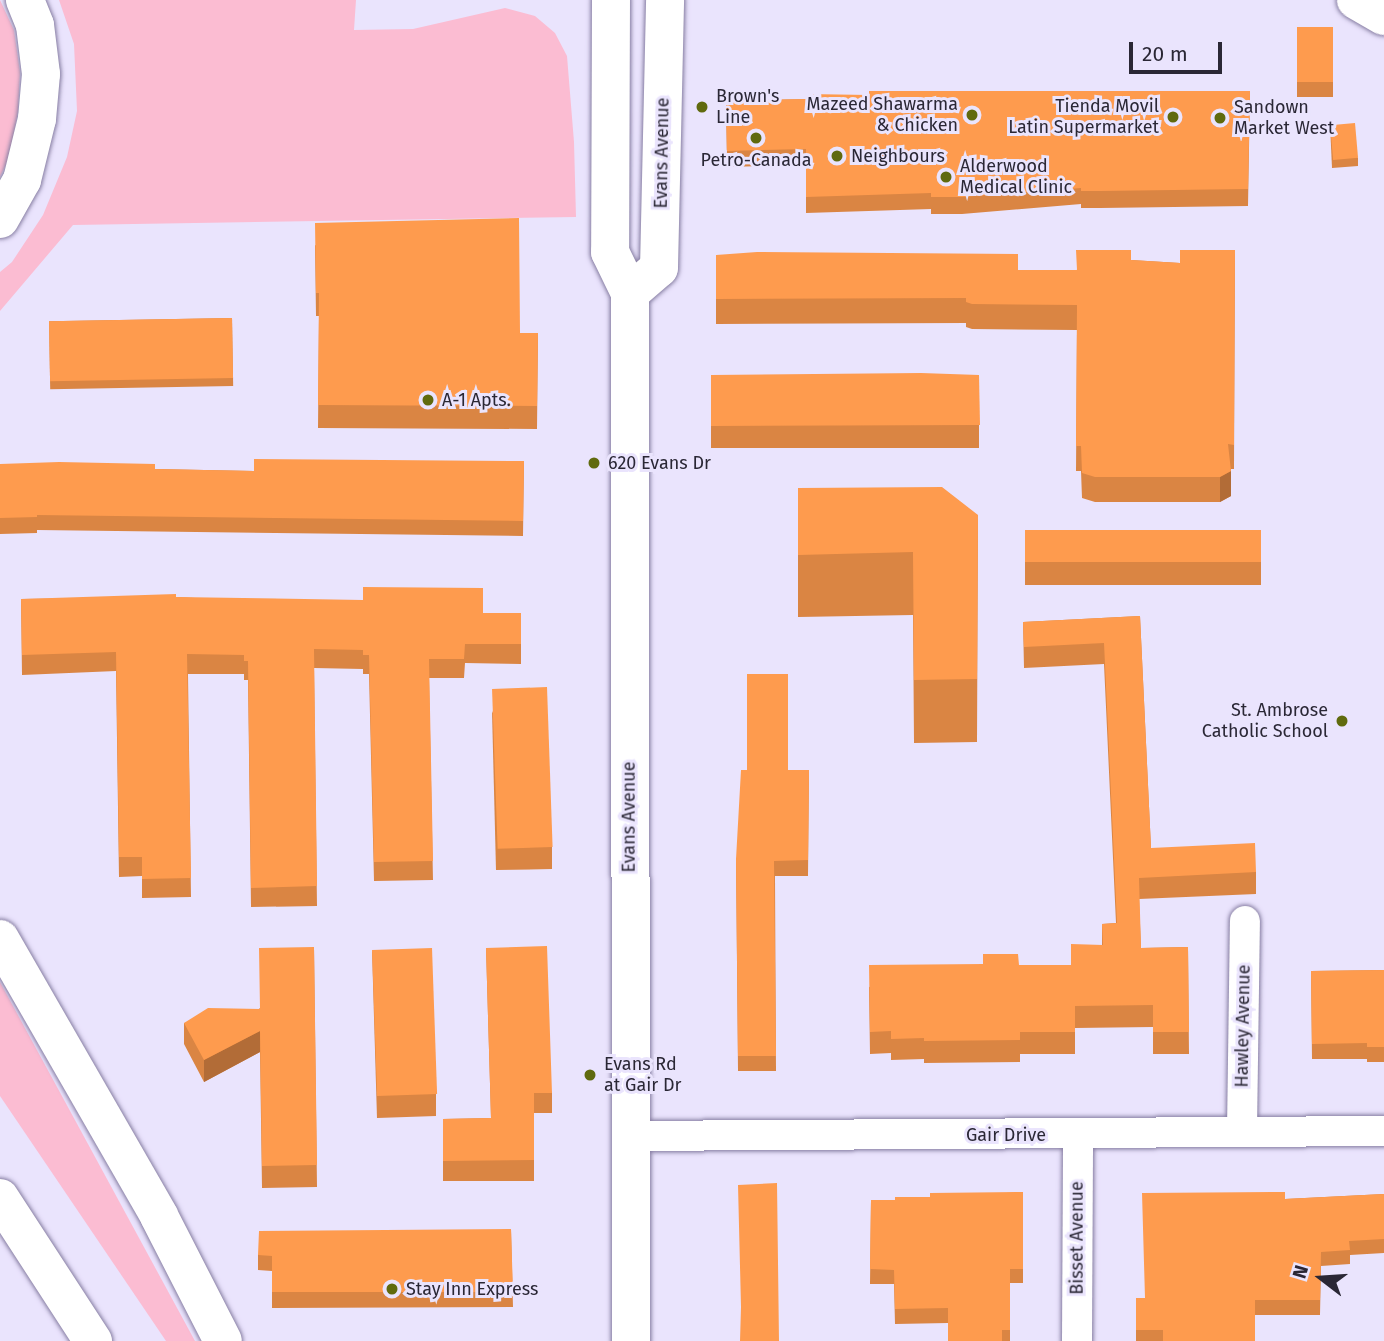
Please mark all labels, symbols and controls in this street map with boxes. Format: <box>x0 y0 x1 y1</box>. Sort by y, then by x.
scale bar <box>1132 28 1225 72</box>
text: 20 m <box>1142 41 1188 67</box>
place label: Brown's Line <box>716 86 779 128</box>
place label: Mazeed Shawarma & Chicken <box>807 94 958 136</box>
place label: Tienda Movil Latin Supermarket <box>1008 96 1159 138</box>
street label: Evans Avenue <box>650 97 674 209</box>
place label: Sandown Market West <box>1234 97 1334 140</box>
marker: Brown's Line <box>694 99 710 115</box>
marker: Mazeed Shawarma & Chicken <box>964 107 980 123</box>
marker: Tienda Movil Latin Supermarket <box>1165 109 1181 125</box>
marker: Sandown Market West <box>1212 110 1228 126</box>
marker: Petro-Canada <box>748 130 764 146</box>
place label: Neighbours <box>851 145 945 167</box>
marker: Neighbours <box>829 148 845 164</box>
place label: Petro-Canada <box>701 149 811 171</box>
place label: Alderwood Medical Clinic <box>960 156 1072 198</box>
marker: Alderwood Medical Clinic <box>938 169 954 185</box>
place label: A-1 Apts. <box>442 389 511 411</box>
marker: A-1 Apts. <box>420 392 436 408</box>
place label: 620 Evans Dr <box>608 452 711 474</box>
marker: 620 Evans Dr <box>586 455 602 471</box>
place label: St. Ambrose Catholic School <box>1202 700 1328 742</box>
marker: St. Ambrose Catholic School <box>1334 713 1350 729</box>
street label: Evans Avenue <box>618 761 640 873</box>
street label: Hawley Avenue <box>1231 964 1255 1088</box>
place label: Evans Rd at Gair Dr <box>604 1054 682 1096</box>
marker: Evans Rd at Gair Dr <box>582 1067 598 1083</box>
street label: Gair Drive <box>966 1124 1046 1146</box>
street label: Bisset Avenue <box>1066 1181 1088 1295</box>
north arrow <box>1286 1243 1356 1313</box>
text: N <box>1288 1262 1313 1281</box>
place label: Stay Inn Express <box>406 1278 538 1300</box>
marker: Stay Inn Express <box>384 1281 400 1297</box>

